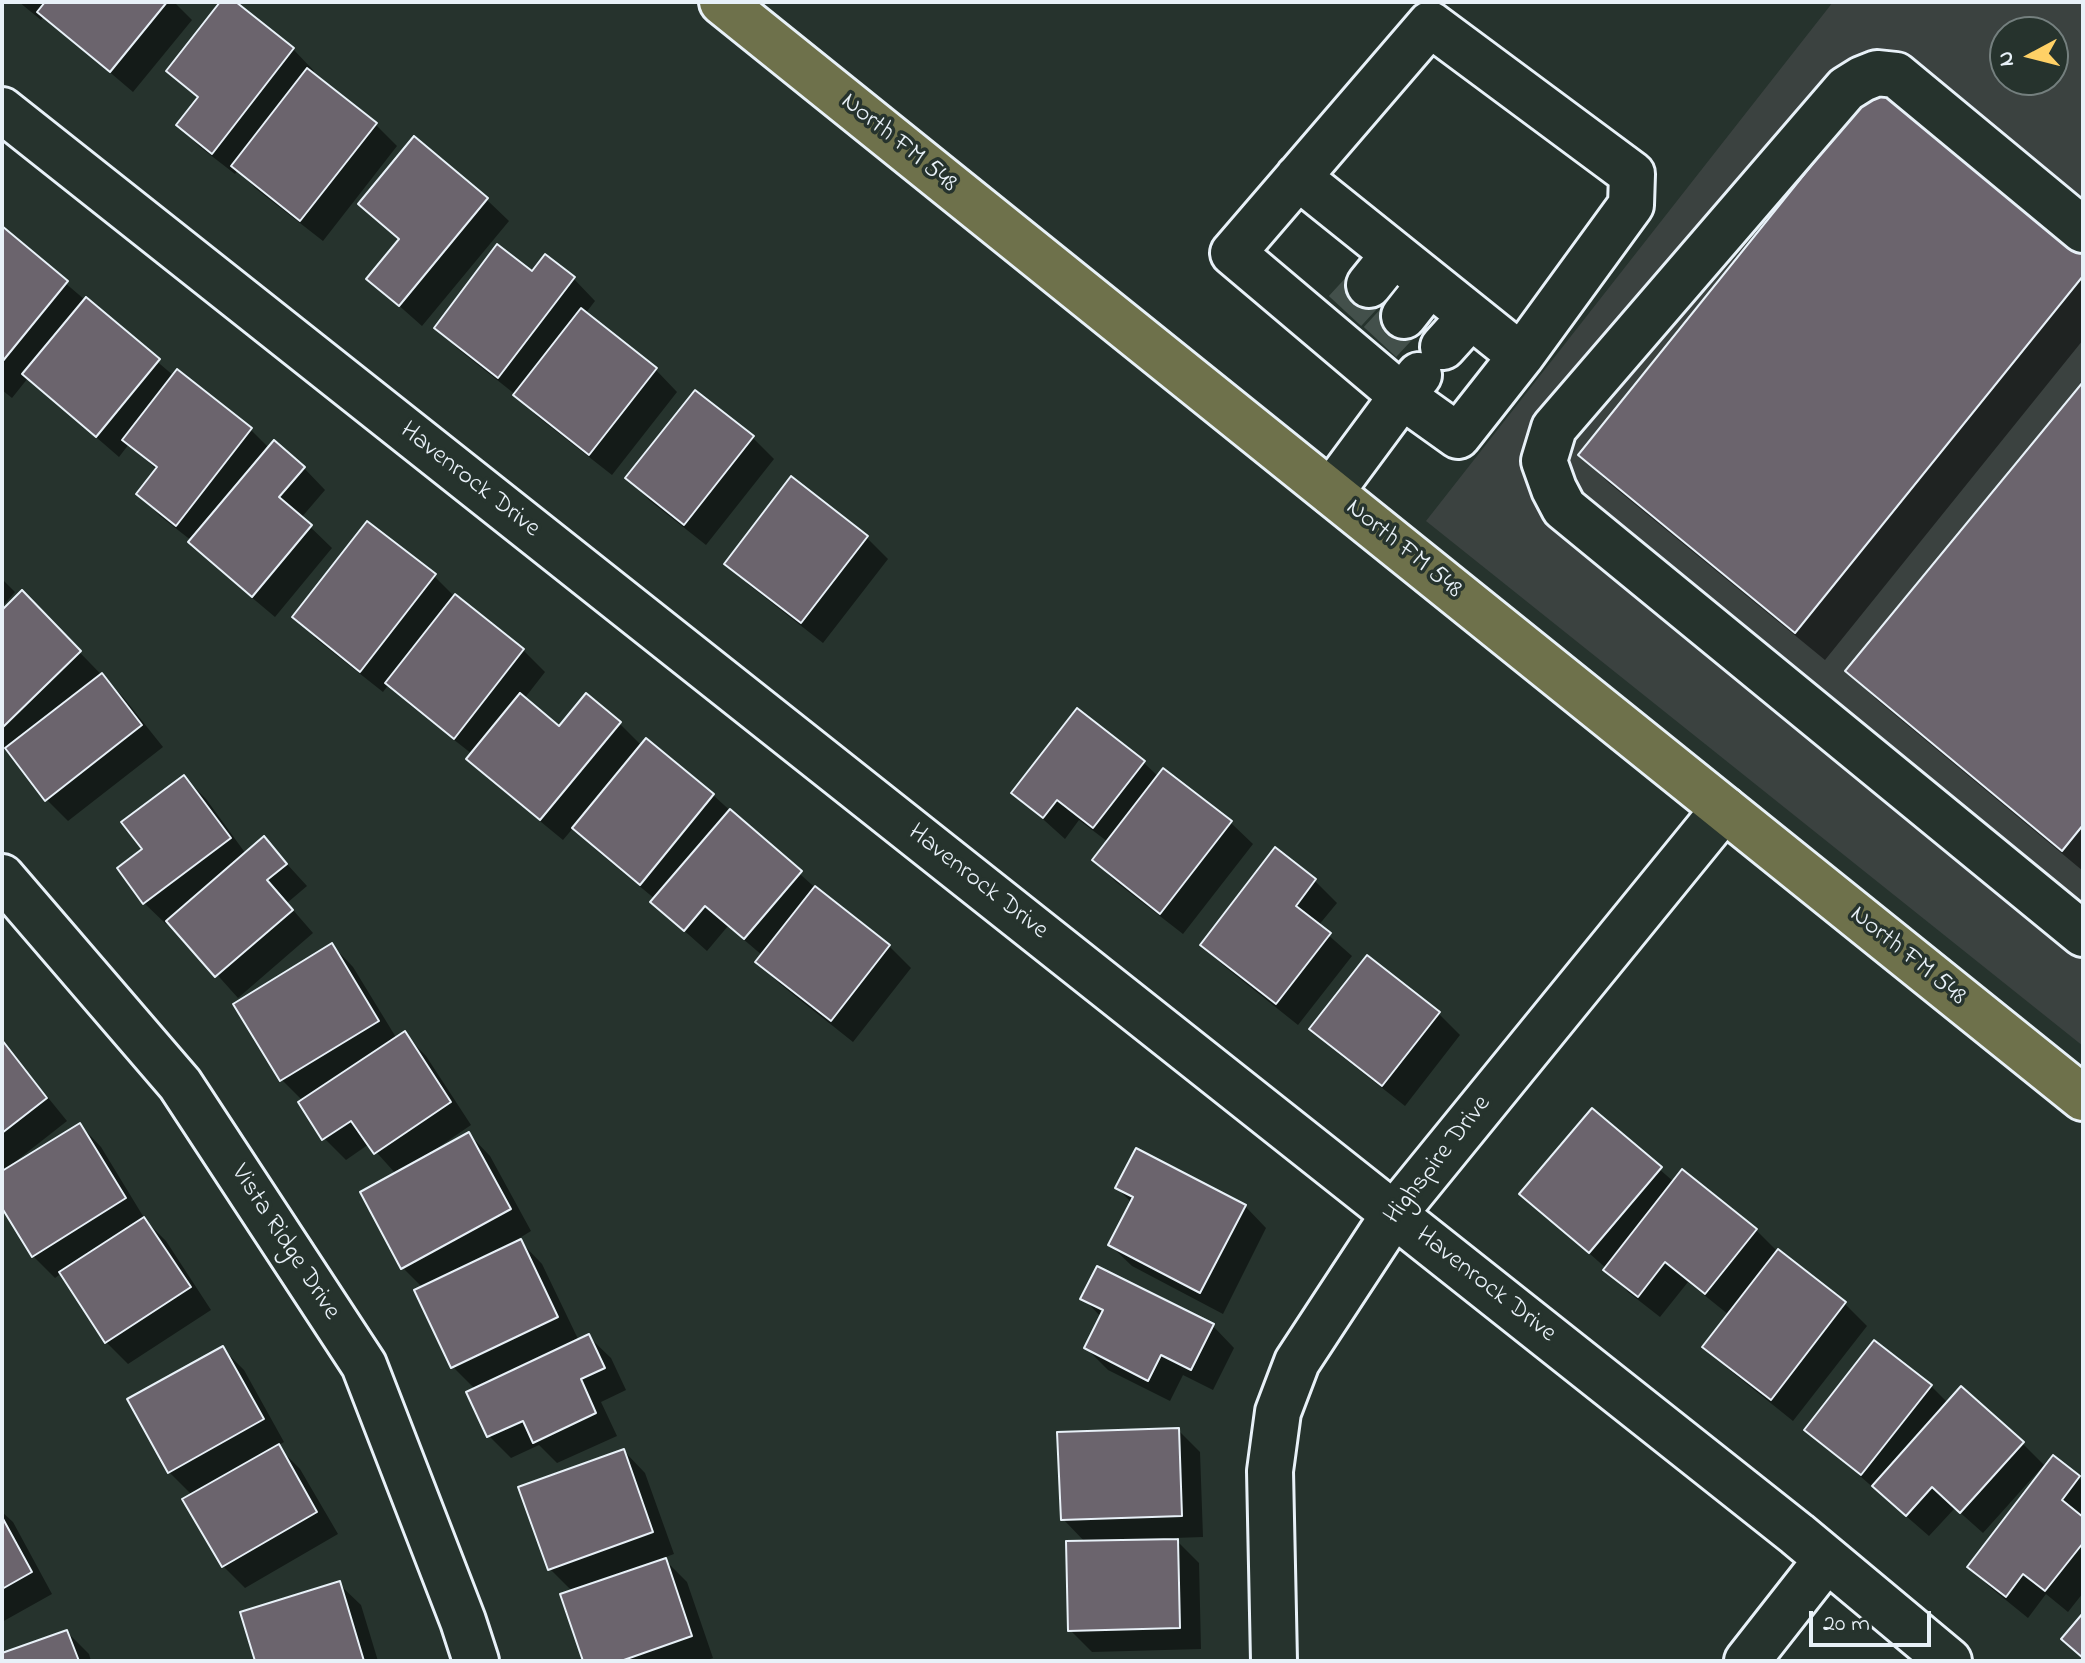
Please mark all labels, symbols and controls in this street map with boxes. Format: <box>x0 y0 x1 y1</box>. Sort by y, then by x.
north arrow <box>1989 16 2069 96</box>
text: N <box>1990 49 2024 68</box>
street label: North FM 548 <box>833 87 963 201</box>
street label: Havenrock Drive <box>393 416 545 546</box>
street label: North FM 548 <box>1338 493 1468 607</box>
street label: Havenrock Drive <box>901 818 1053 948</box>
street label: North FM 548 <box>1842 900 1972 1014</box>
street label: Highspire Drive <box>1379 1090 1499 1232</box>
street label: Vista Ridge Drive <box>222 1160 346 1326</box>
street label: Havenrock Drive <box>1409 1221 1561 1351</box>
scale bar <box>1813 1595 1935 1645</box>
text: 20 m <box>1823 1607 1870 1642</box>

